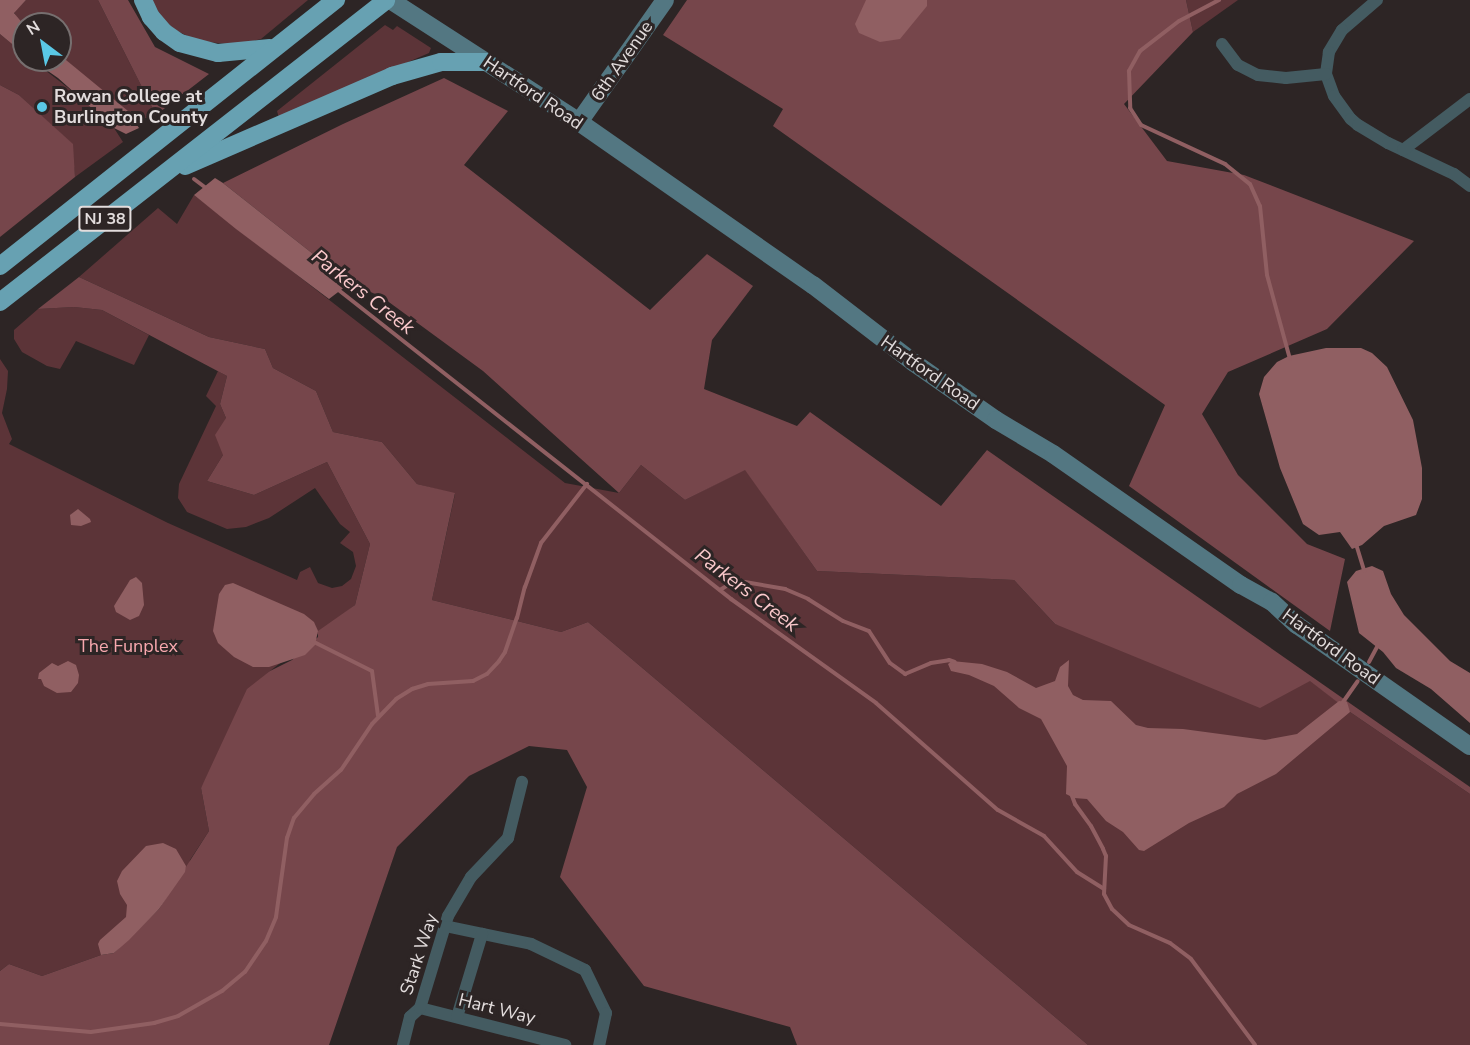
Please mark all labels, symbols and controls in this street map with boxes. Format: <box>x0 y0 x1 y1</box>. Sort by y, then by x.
north arrow <box>12 12 72 72</box>
text: N <box>23 16 44 41</box>
street label: 6th Avenue <box>586 17 658 105</box>
street label: Hartford Road <box>479 52 587 134</box>
place label: Rowan College at Burlington County <box>54 86 208 128</box>
marker: Rowan College at Burlington County <box>35 100 49 114</box>
road number: NJ 38 <box>78 206 132 232</box>
water label: Parkers Creek <box>307 244 419 340</box>
street label: Hartford Road <box>876 331 984 415</box>
water label: Parkers Creek <box>690 543 804 637</box>
street label: Hartford Road <box>1278 604 1384 690</box>
park label: The Funplex <box>78 635 178 657</box>
street label: Stark Way <box>396 911 442 997</box>
street label: Hart Way <box>456 989 538 1029</box>

